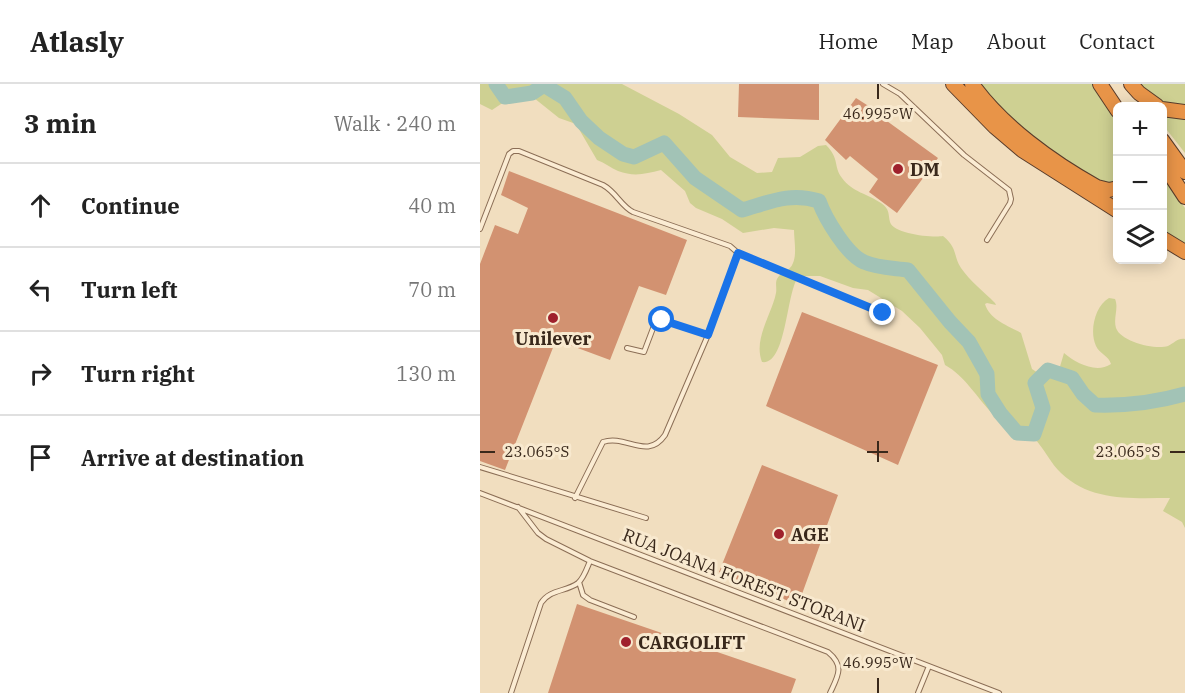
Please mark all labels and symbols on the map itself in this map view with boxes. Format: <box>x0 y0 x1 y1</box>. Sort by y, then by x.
text: 46.995°W <box>843 104 914 123</box>
place label: DM <box>910 158 940 181</box>
marker: DM <box>891 162 905 176</box>
route end <box>869 299 895 325</box>
route start <box>648 306 674 332</box>
marker: Unilever <box>546 311 560 325</box>
place label: Unilever <box>515 327 591 350</box>
text: 23.065°S <box>505 442 569 461</box>
text: 23.065°S <box>1096 442 1160 461</box>
street label: RUA JOANA FOREST STORANI <box>619 523 869 637</box>
place label: AGE <box>791 523 829 546</box>
marker: AGE <box>772 527 786 541</box>
place label: CARGOLIFT <box>638 631 745 654</box>
marker: CARGOLIFT <box>619 635 633 649</box>
text: 46.995°W <box>843 653 914 672</box>

